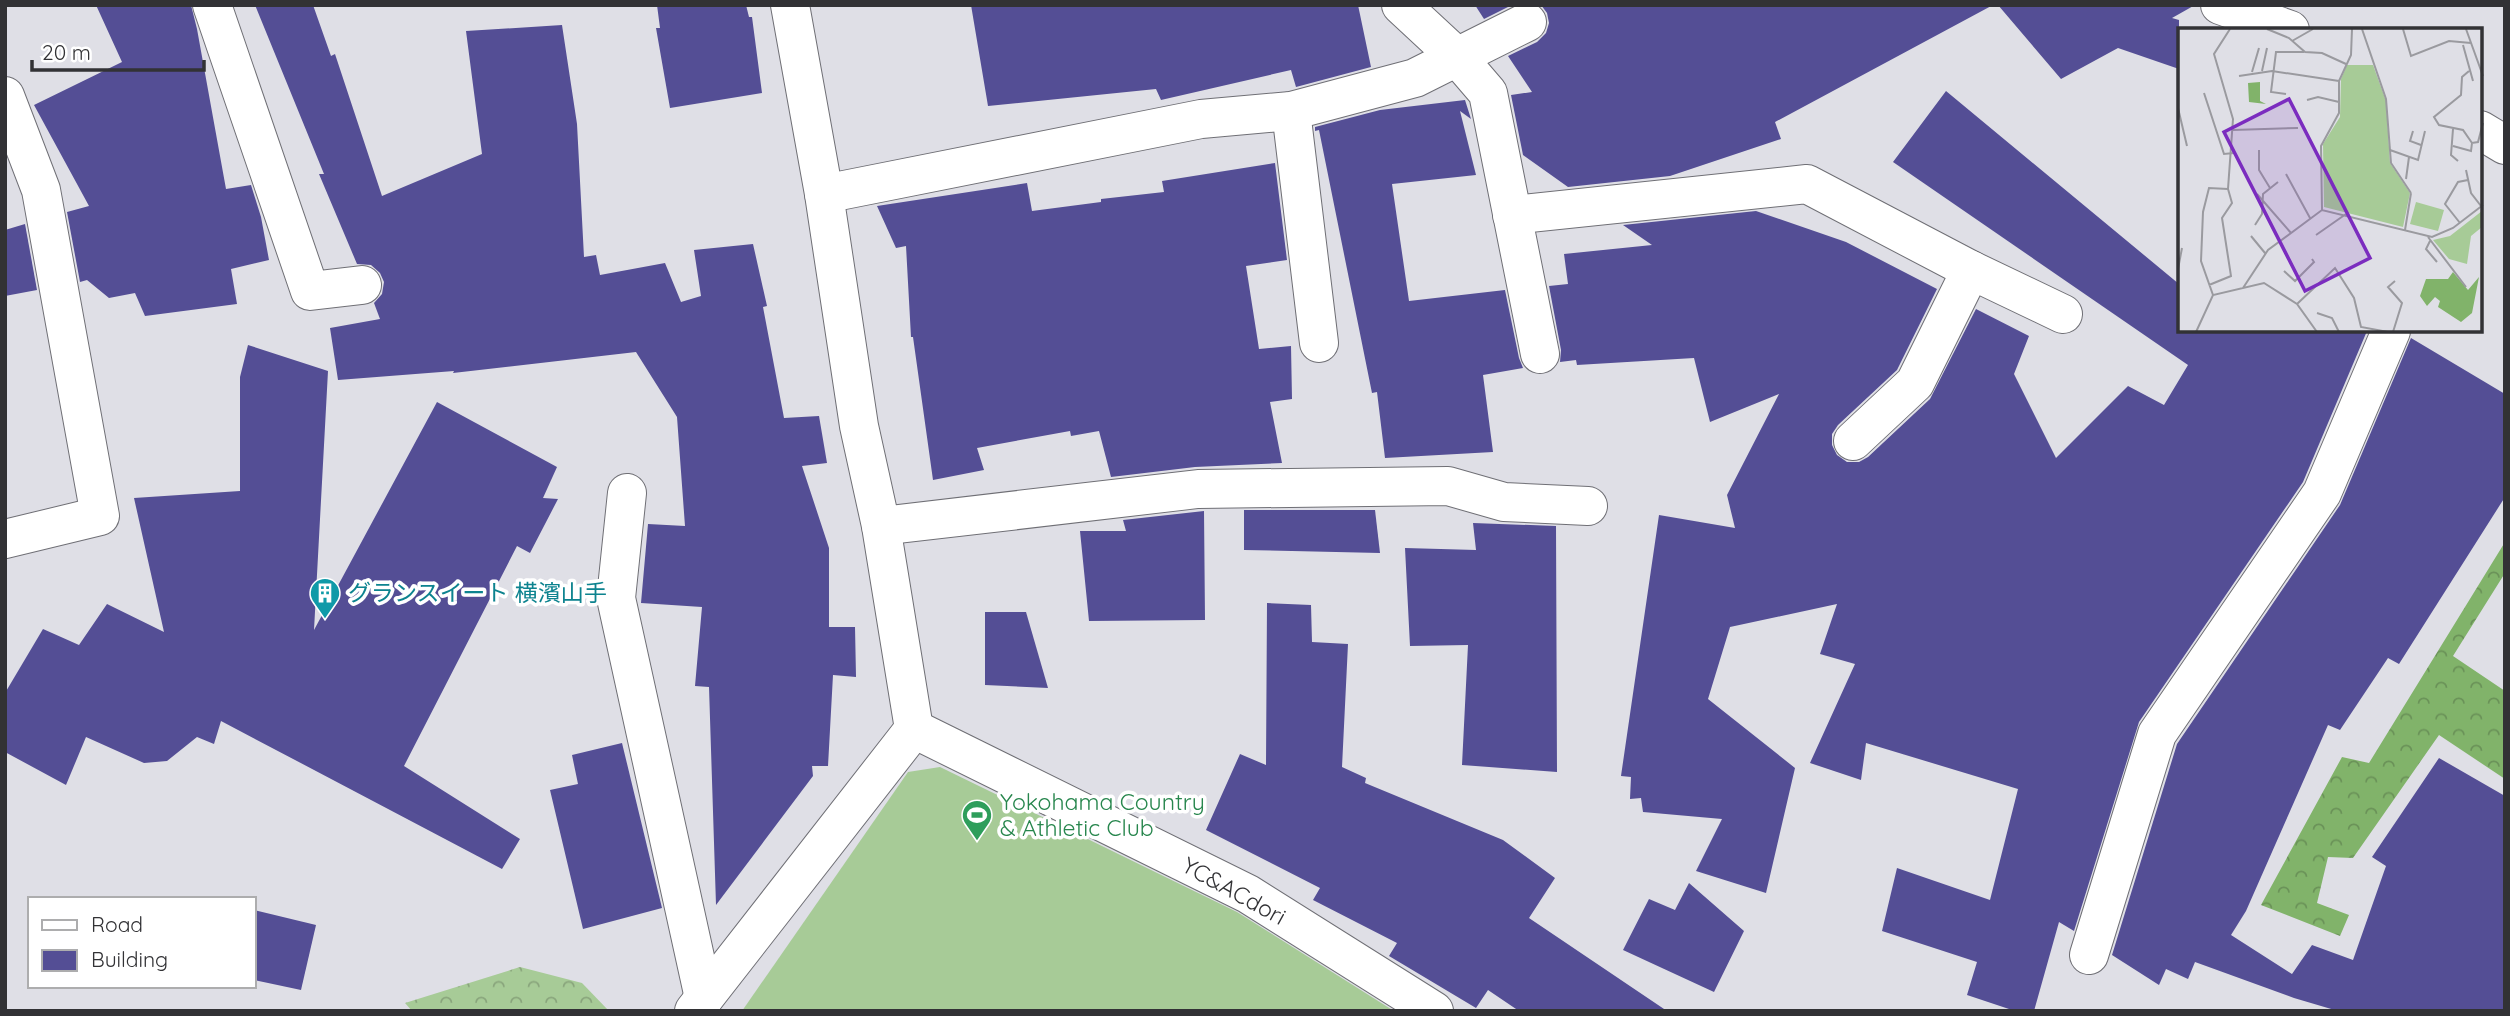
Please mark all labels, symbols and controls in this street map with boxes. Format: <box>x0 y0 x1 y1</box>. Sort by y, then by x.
scale bar <box>32 28 203 72</box>
inset map <box>2178 28 2482 332</box>
text: 20 m <box>42 39 91 65</box>
building icon: グランスイート 横濱山手 <box>308 576 342 620</box>
place label: グランスイート 横濱山手 <box>348 578 607 607</box>
place label: Yokohama Country & Athletic Club <box>1000 787 1205 842</box>
sports icon: Yokohama Country & Athletic Club <box>960 798 994 842</box>
street label: YC&ACdori <box>1177 850 1291 931</box>
legend <box>28 897 256 988</box>
text: Road <box>91 911 143 937</box>
text: Building <box>91 946 168 972</box>

